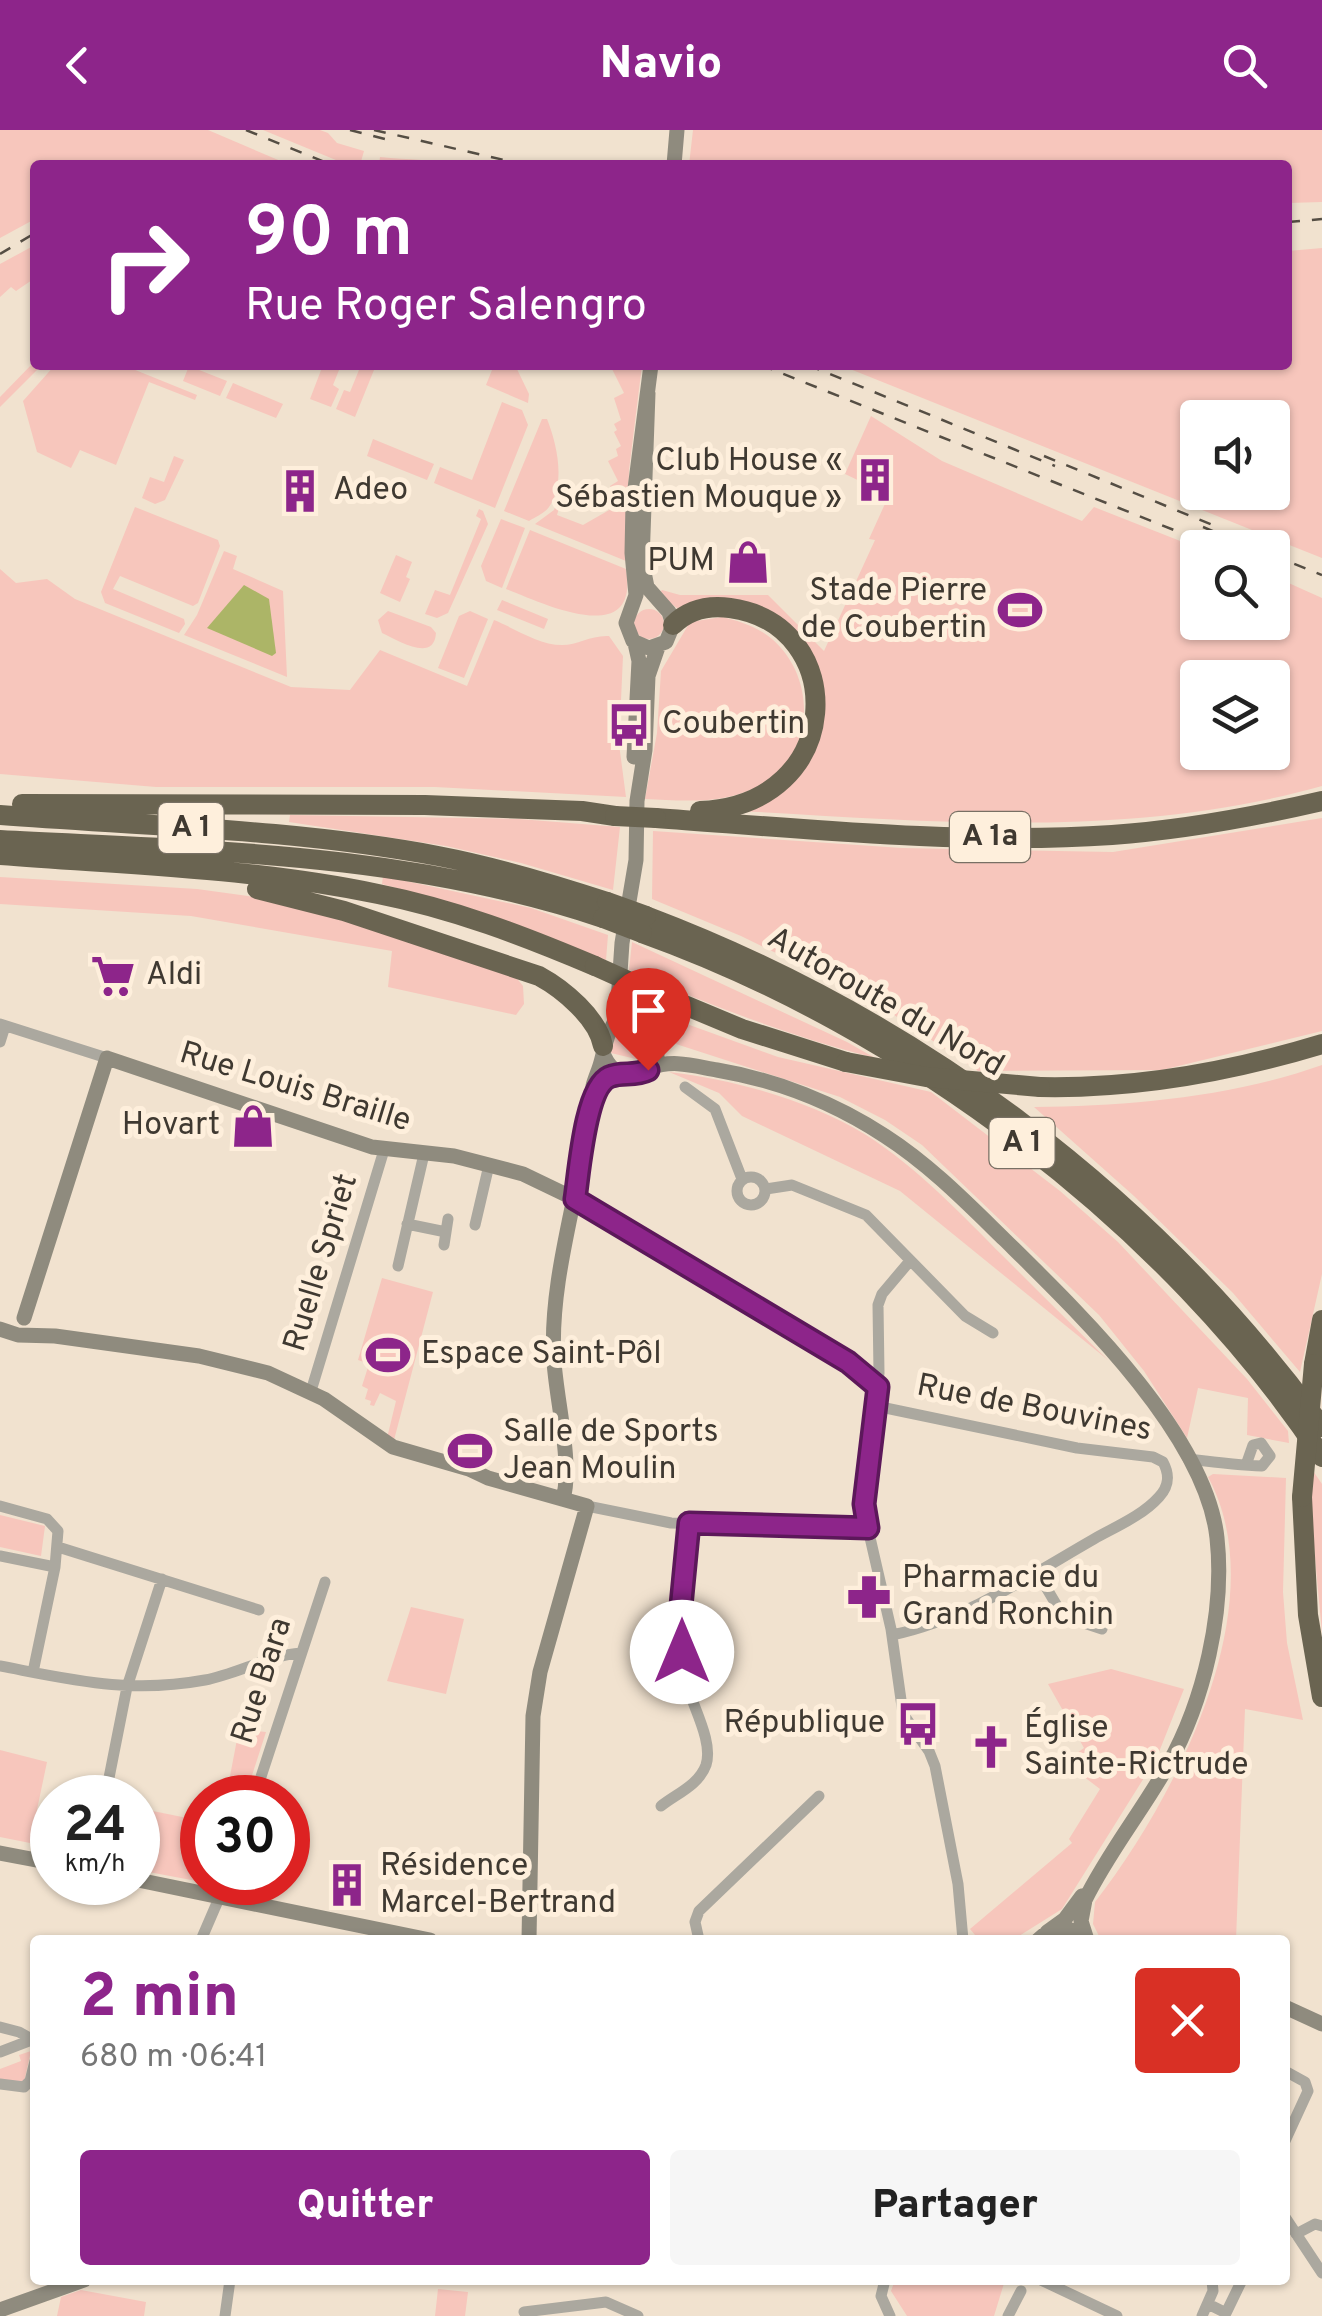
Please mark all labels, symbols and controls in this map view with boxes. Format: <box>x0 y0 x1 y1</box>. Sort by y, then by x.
text: Navio <box>600 37 722 94</box>
icon: back <box>50 38 105 93</box>
icon: search <box>1217 38 1272 93</box>
text: 90 m <box>245 192 413 281</box>
icon: right <box>80 200 210 330</box>
text: Rue Roger Salengro <box>245 279 647 336</box>
map controls <box>1180 400 1290 770</box>
button: sound <box>1180 400 1290 510</box>
place label: Club House « Sébastien Mouque » <box>555 442 842 519</box>
building icon: Club House « Sébastien Mouque » <box>851 456 899 504</box>
building icon: Adeo <box>276 467 324 515</box>
place label: Adeo <box>333 471 408 511</box>
button: search <box>1180 530 1290 640</box>
shop icon: PUM <box>724 538 772 586</box>
place label: PUM <box>647 542 715 582</box>
place label: Stade Pierre de Coubertin <box>801 572 987 649</box>
sports icon: Stade Pierre de Coubertin <box>996 586 1044 634</box>
button: layers <box>1180 660 1290 770</box>
bus stop icon: Coubertin <box>605 701 653 749</box>
place label: Coubertin <box>662 705 805 745</box>
road number: A 1 <box>158 803 224 853</box>
road number: A 1a <box>950 812 1030 862</box>
street label: Autoroute du Nord <box>760 919 1010 1087</box>
supermarket icon: Aldi <box>89 952 137 1000</box>
place label: Aldi <box>146 956 202 996</box>
pin <box>606 968 691 1071</box>
icon: arrive <box>621 983 676 1038</box>
street label: Rue Louis Braille <box>175 1034 415 1142</box>
shop icon: Hovart <box>229 1102 277 1150</box>
place label: Hovart <box>122 1106 220 1146</box>
road number: A 1 <box>990 1118 1054 1168</box>
street label: Ruelle Spriet <box>276 1169 368 1357</box>
sports icon: Espace Saint-Pôl <box>364 1331 412 1379</box>
place label: Espace Saint-Pôl <box>421 1335 662 1375</box>
street label: Rue de Bouvines <box>913 1367 1155 1451</box>
place label: Salle de Sports Jean Moulin <box>503 1413 718 1490</box>
sports icon: Salle de Sports Jean Moulin <box>446 1427 494 1475</box>
place label: Pharmacie du Grand Ronchin <box>902 1559 1114 1636</box>
pharmacy icon: Pharmacie du Grand Ronchin <box>845 1573 893 1621</box>
position arrow <box>630 1600 734 1704</box>
street label: Rue Bara <box>224 1613 302 1749</box>
bus stop icon: République <box>894 1700 942 1748</box>
place label: République <box>724 1704 885 1744</box>
place label: Église Sainte-Rictrude <box>1024 1707 1248 1786</box>
church icon: Église Sainte-Rictrude <box>967 1723 1015 1771</box>
speed limit sign: 30 <box>180 1775 310 1905</box>
text: 24 <box>64 1796 126 1859</box>
place label: Résidence Marcel-Bertrand <box>380 1847 616 1924</box>
text: km/h <box>65 1849 125 1881</box>
building icon: Résidence Marcel-Bertrand <box>323 1861 371 1909</box>
text: 2 min <box>80 1962 239 2038</box>
button: close <box>1135 1968 1240 2073</box>
text: 680 m · 06:41 <box>80 2038 267 2078</box>
button: Quitter <box>80 2150 650 2265</box>
button: Partager <box>670 2150 1240 2265</box>

